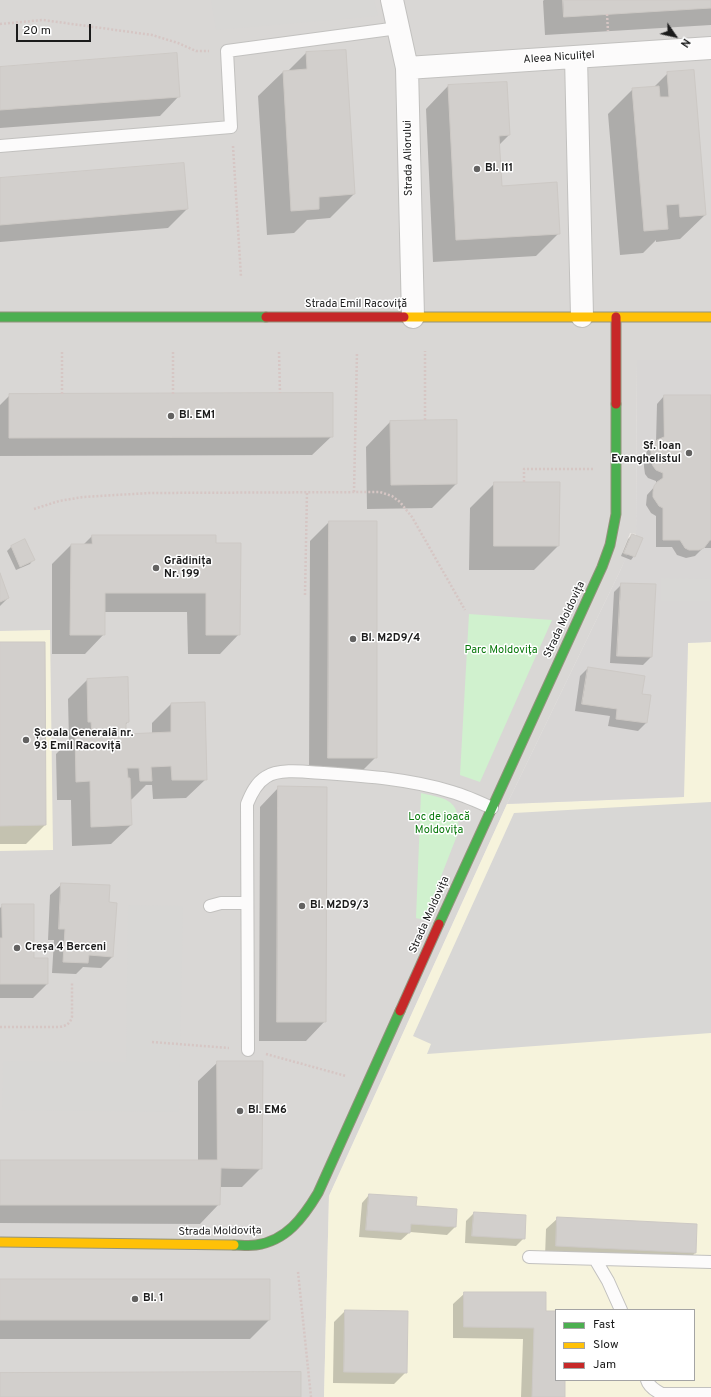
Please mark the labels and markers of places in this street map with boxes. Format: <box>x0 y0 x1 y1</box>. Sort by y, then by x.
place label: Bl. I11 <box>485 162 513 176</box>
marker: Bl. I11 <box>472 164 482 174</box>
place label: Bl. EM1 <box>179 409 215 423</box>
marker: Bl. EM1 <box>166 411 176 421</box>
place label: Sf. Ioan Evanghelistul <box>611 440 681 466</box>
marker: Sf. Ioan Evanghelistul <box>684 448 694 458</box>
place label: Grădinița Nr. 199 <box>164 555 212 581</box>
marker: Grădinița Nr. 199 <box>151 563 161 573</box>
place label: Bl. M2D9/4 <box>361 632 420 646</box>
marker: Bl. M2D9/4 <box>348 634 358 644</box>
place label: Școala Generală nr. 93 Emil Racoviță <box>34 727 134 753</box>
marker: Școala Generală nr. 93 Emil Racoviță <box>21 735 31 745</box>
place label: Bl. M2D9/3 <box>310 899 369 913</box>
marker: Bl. M2D9/3 <box>297 901 307 911</box>
place label: Creșa 4 Berceni <box>25 941 106 955</box>
marker: Creșa 4 Berceni <box>12 943 22 953</box>
place label: Bl. EM6 <box>248 1104 287 1118</box>
marker: Bl. EM6 <box>235 1106 245 1116</box>
place label: Bl. 1 <box>143 1292 164 1306</box>
marker: Bl. 1 <box>130 1294 140 1304</box>

